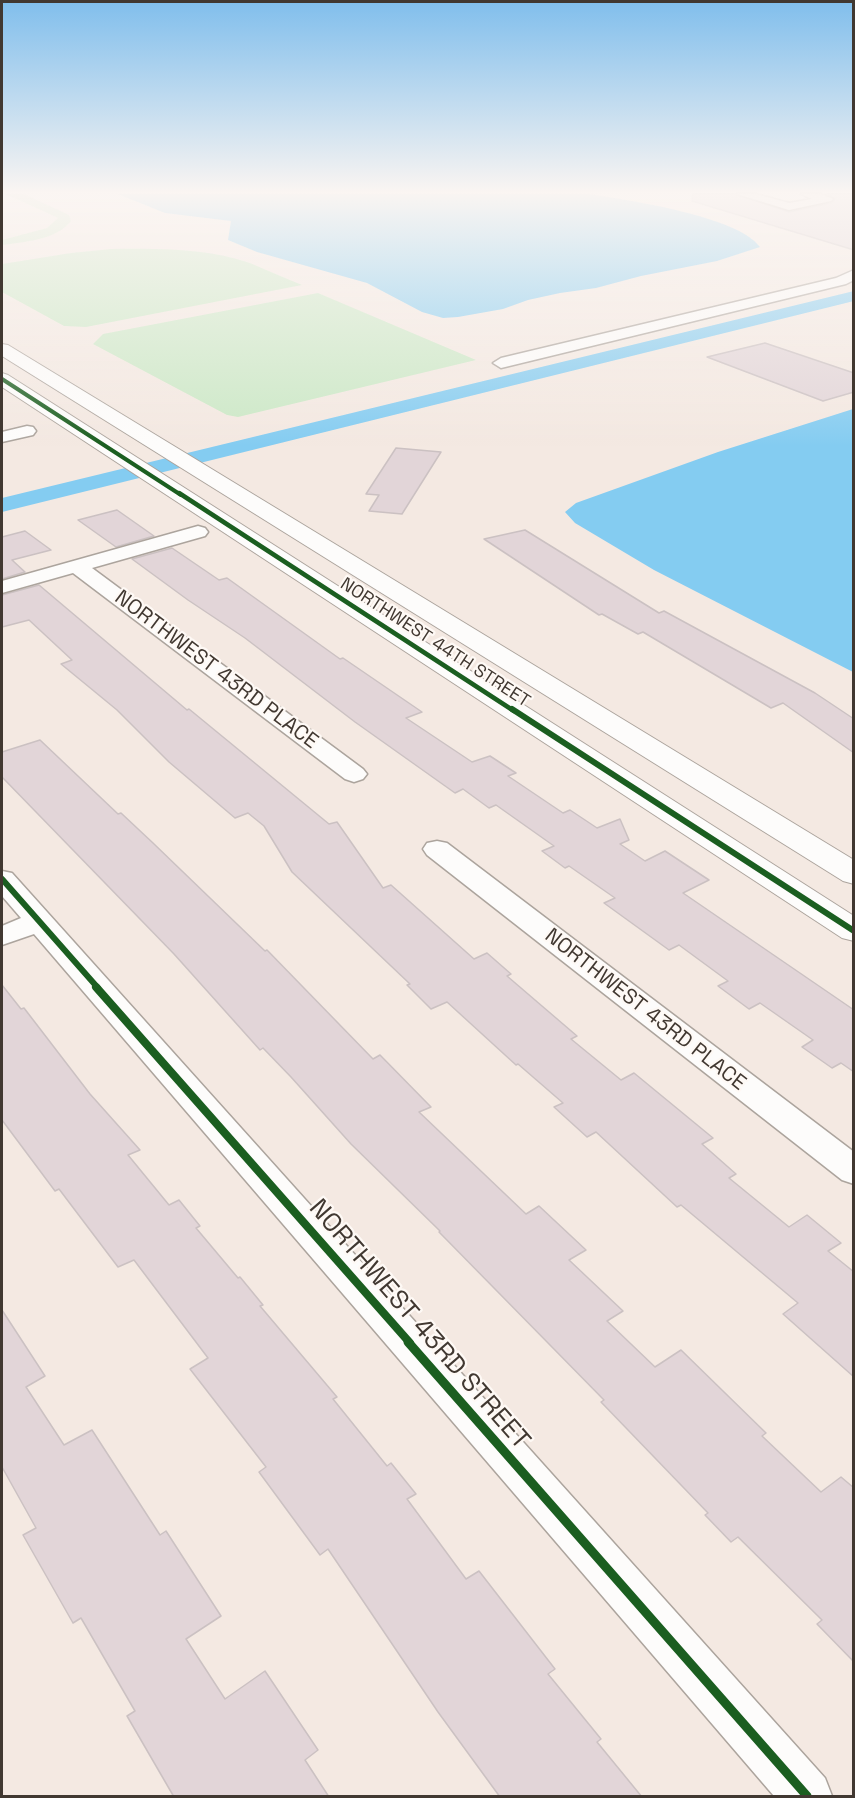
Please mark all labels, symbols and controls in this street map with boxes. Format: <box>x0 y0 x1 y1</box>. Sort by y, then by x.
street label: NORTHWEST 44TH STREET <box>336 573 534 713</box>
street label: NORTHWEST 43RD PLACE <box>109 585 323 755</box>
street label: NORTHWEST 43RD PLACE <box>539 924 751 1096</box>
street label: NORTHWEST 43RD STREET <box>302 1194 536 1456</box>

